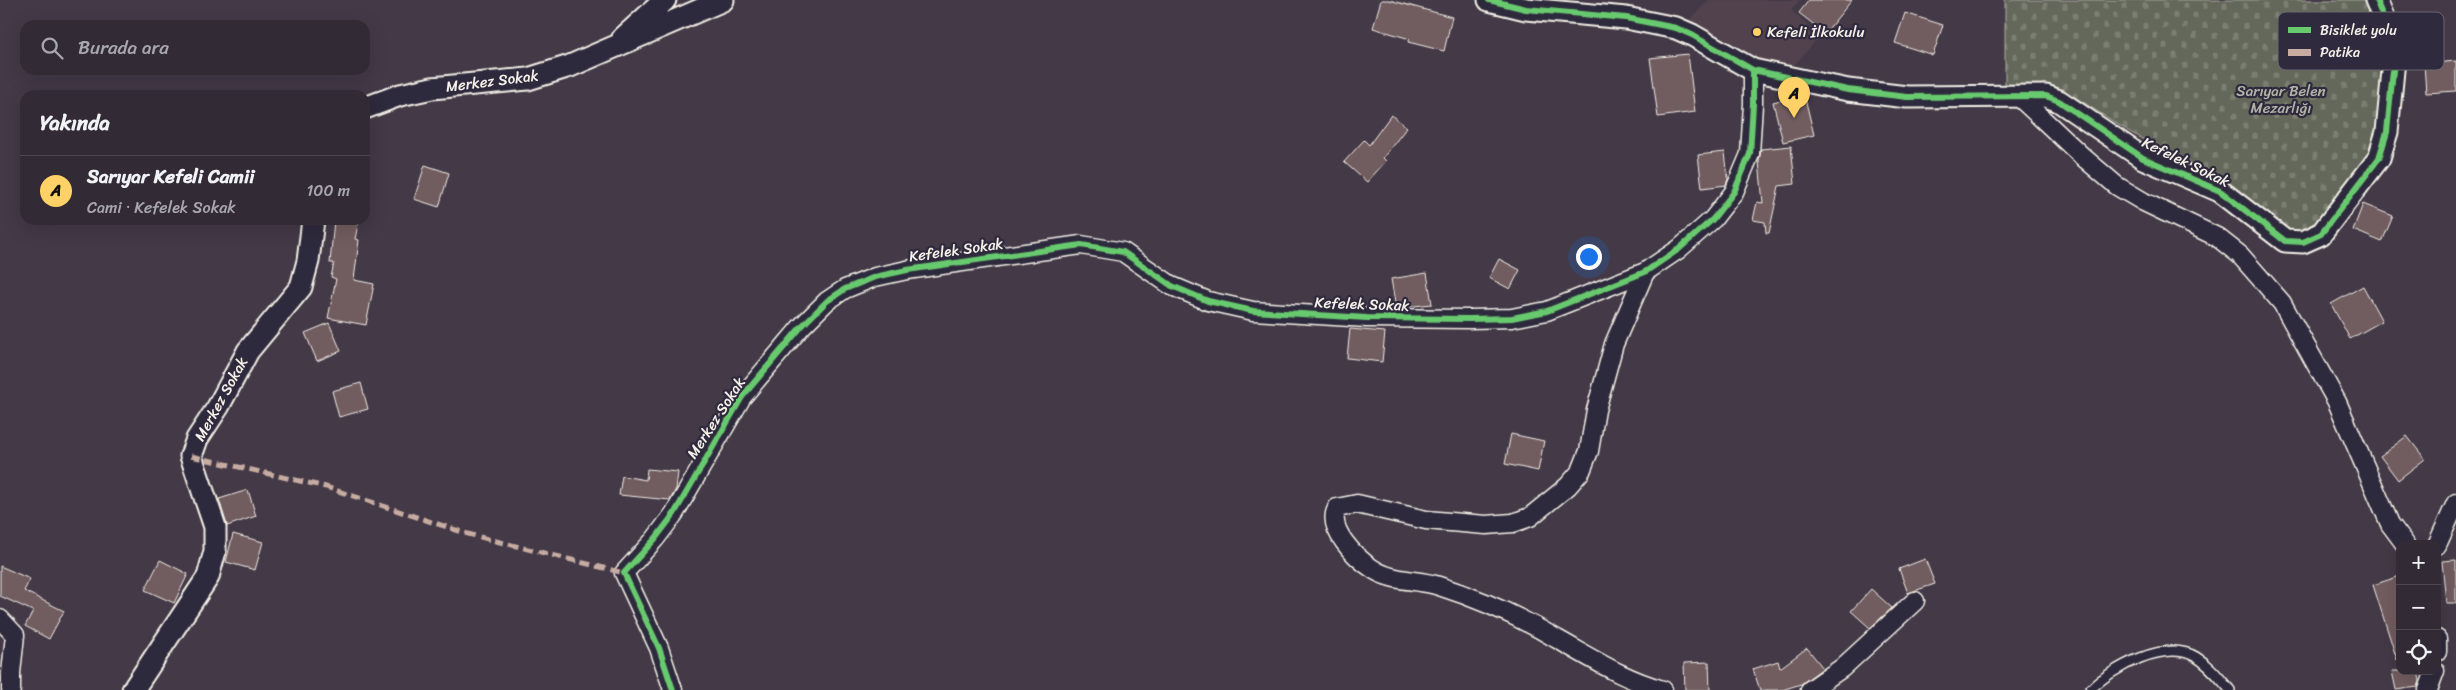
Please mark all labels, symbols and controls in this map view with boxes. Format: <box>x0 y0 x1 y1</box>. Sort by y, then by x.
legend <box>2278 12 2444 70</box>
text: Bisiklet yolu <box>2320 18 2397 43</box>
place label: Kefeli İlkokulu <box>1767 19 1865 45</box>
search box <box>20 20 370 75</box>
marker: Kefeli İlkokulu <box>1751 26 1763 38</box>
text: Burada ara <box>78 31 169 64</box>
icon: search <box>38 34 66 62</box>
text: Patika <box>2320 40 2360 65</box>
street label: Merkez Sokak <box>444 62 540 100</box>
pin: A <box>1778 77 1810 118</box>
park label: Sarıyar Belen Mezarlığı <box>2236 78 2326 121</box>
text: Yakında <box>40 104 110 142</box>
street label: Kefelek Sokak <box>2138 129 2234 195</box>
text: Sarıyar Kefeli Camii <box>87 160 254 193</box>
text: A <box>51 176 61 205</box>
text: 100 m <box>306 176 350 205</box>
text: Cami · Kefelek Sokak <box>87 193 236 222</box>
street label: Kefelek Sokak <box>907 231 1005 269</box>
your location <box>1576 244 1602 270</box>
street label: Kefelek Sokak <box>1314 289 1410 319</box>
street label: Merkez Sokak <box>187 352 255 446</box>
street label: Merkez Sokak <box>680 372 752 464</box>
map controls <box>2396 540 2441 675</box>
button: + <box>2396 540 2441 585</box>
button: − <box>2396 585 2441 630</box>
button: locate <box>2396 630 2441 675</box>

